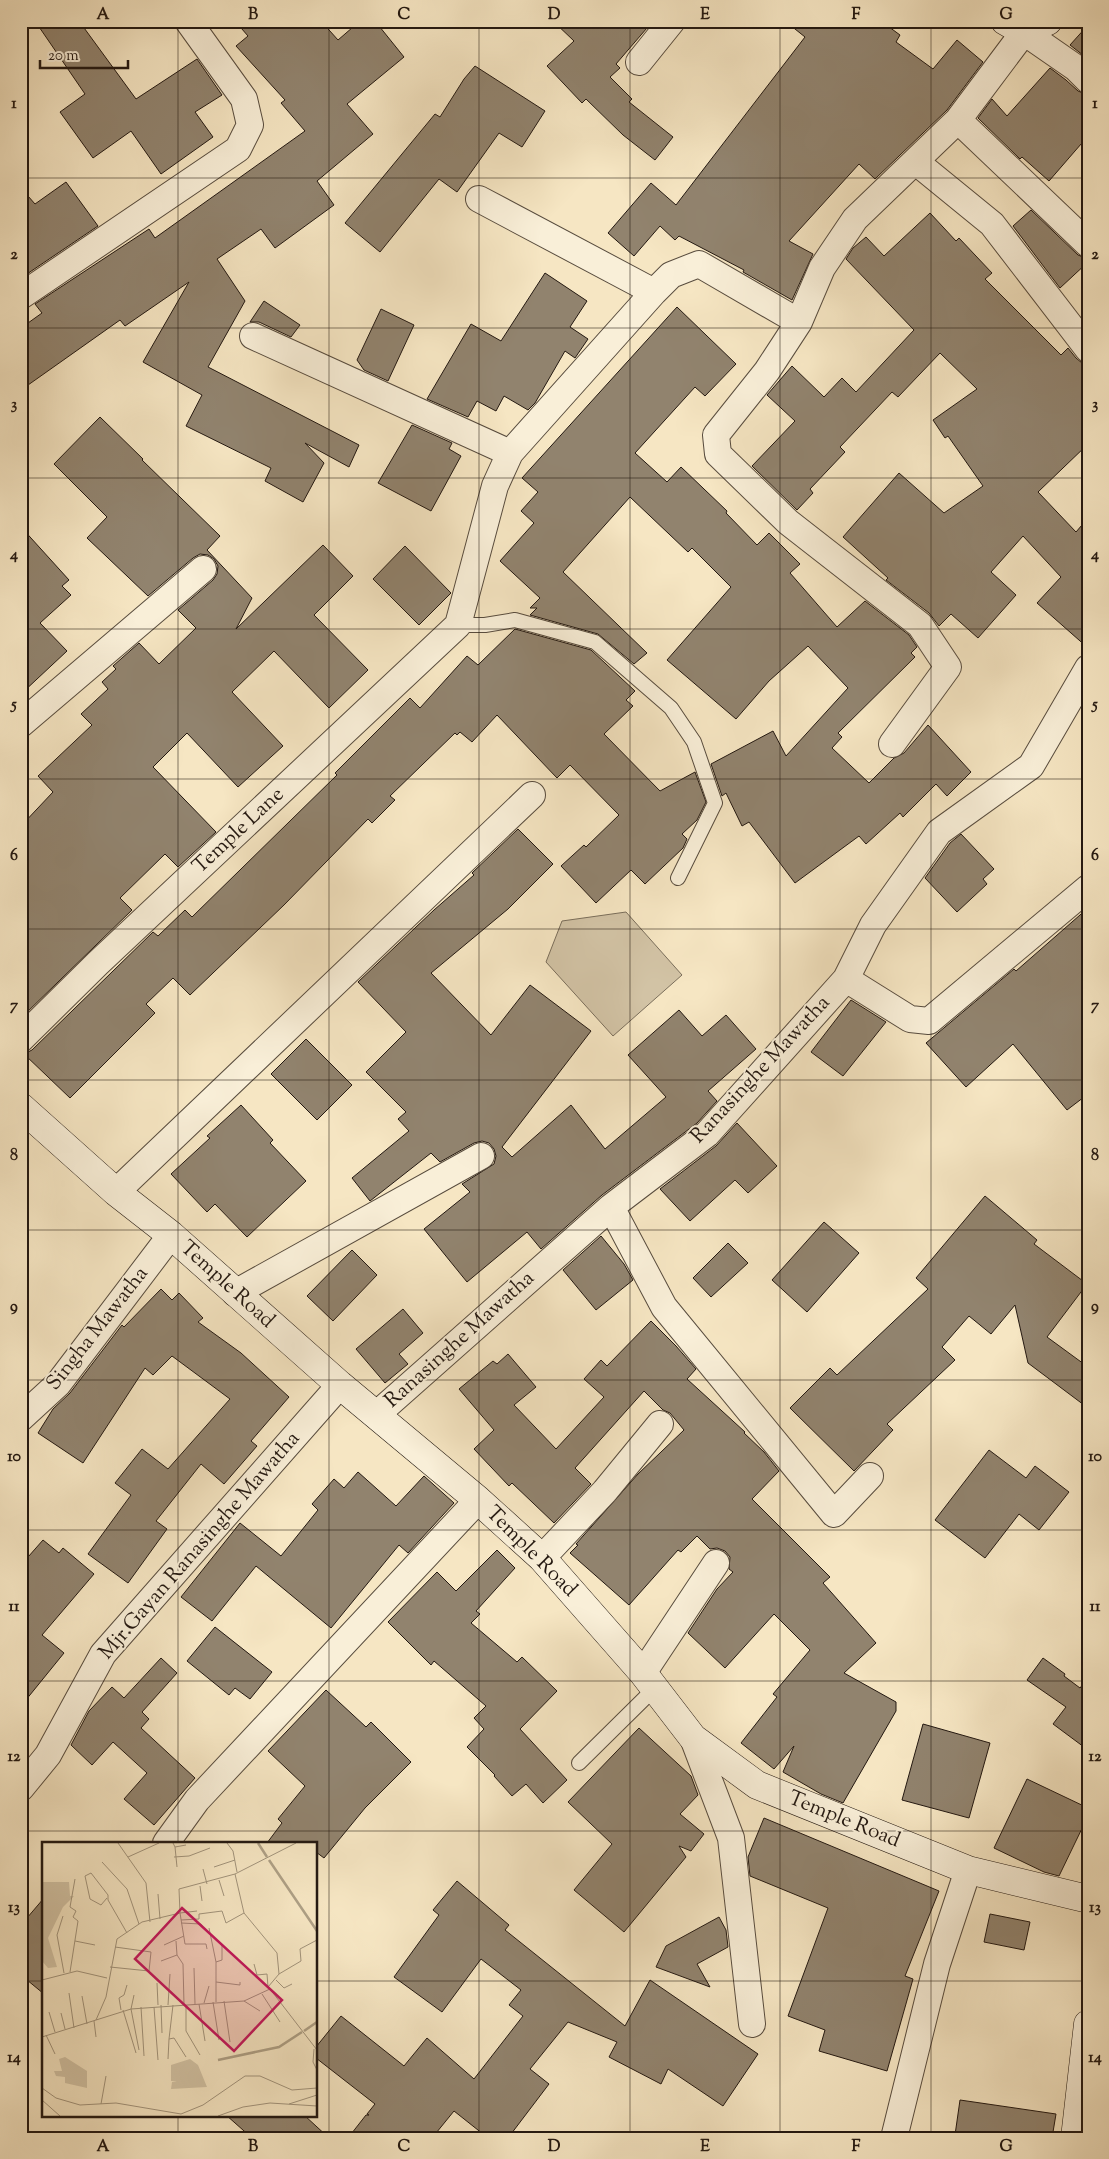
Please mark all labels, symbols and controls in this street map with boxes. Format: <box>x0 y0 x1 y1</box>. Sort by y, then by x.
text: A <box>97 4 110 27</box>
text: B <box>248 4 258 27</box>
text: C <box>398 4 411 27</box>
text: D <box>548 4 561 27</box>
text: E <box>700 4 710 27</box>
text: F <box>852 4 861 27</box>
text: G <box>999 4 1013 27</box>
scale bar <box>40 38 128 70</box>
text: 20 m <box>48 46 79 67</box>
text: 1 <box>11 93 17 116</box>
text: 1 <box>1092 93 1098 116</box>
text: 2 <box>10 244 18 267</box>
text: 2 <box>1091 244 1099 267</box>
text: 3 <box>11 394 18 417</box>
text: 3 <box>1092 394 1099 417</box>
text: 4 <box>9 544 18 567</box>
text: 4 <box>1090 544 1099 567</box>
text: 5 <box>9 694 17 717</box>
text: 5 <box>1090 694 1098 717</box>
street label: Temple Lane <box>186 781 292 881</box>
text: 6 <box>10 845 18 868</box>
text: 6 <box>1091 845 1099 868</box>
street label: Ranasinghe Mawatha <box>684 989 838 1151</box>
text: 7 <box>10 995 19 1018</box>
text: 7 <box>1091 995 1100 1018</box>
text: 8 <box>10 1145 18 1168</box>
text: 8 <box>1091 1145 1099 1168</box>
street label: Temple Road <box>173 1234 281 1336</box>
street label: Singha Mawatha <box>40 1260 156 1398</box>
street label: Ranasinghe Mawatha <box>378 1264 542 1416</box>
text: 9 <box>10 1296 18 1319</box>
text: 9 <box>1091 1296 1099 1319</box>
street label: Mjr.Gayan Ranasinghe Mawatha <box>92 1425 308 1667</box>
text: 10 <box>7 1446 21 1469</box>
text: 10 <box>1088 1446 1102 1469</box>
street label: Temple Road <box>478 1499 584 1605</box>
text: 11 <box>9 1596 20 1619</box>
text: 11 <box>1090 1596 1101 1619</box>
text: 12 <box>8 1746 21 1769</box>
text: 12 <box>1089 1746 1102 1769</box>
street label: Temple Road <box>783 1784 905 1856</box>
inset map <box>42 1842 318 2116</box>
text: 13 <box>8 1897 20 1920</box>
text: 13 <box>1089 1897 1101 1920</box>
text: 14 <box>7 2047 21 2070</box>
text: 14 <box>1088 2047 1102 2070</box>
text: A <box>97 2136 110 2159</box>
text: B <box>248 2136 258 2159</box>
text: C <box>398 2136 411 2159</box>
text: D <box>548 2136 561 2159</box>
text: E <box>700 2136 710 2159</box>
text: F <box>852 2136 861 2159</box>
text: G <box>999 2136 1013 2159</box>

